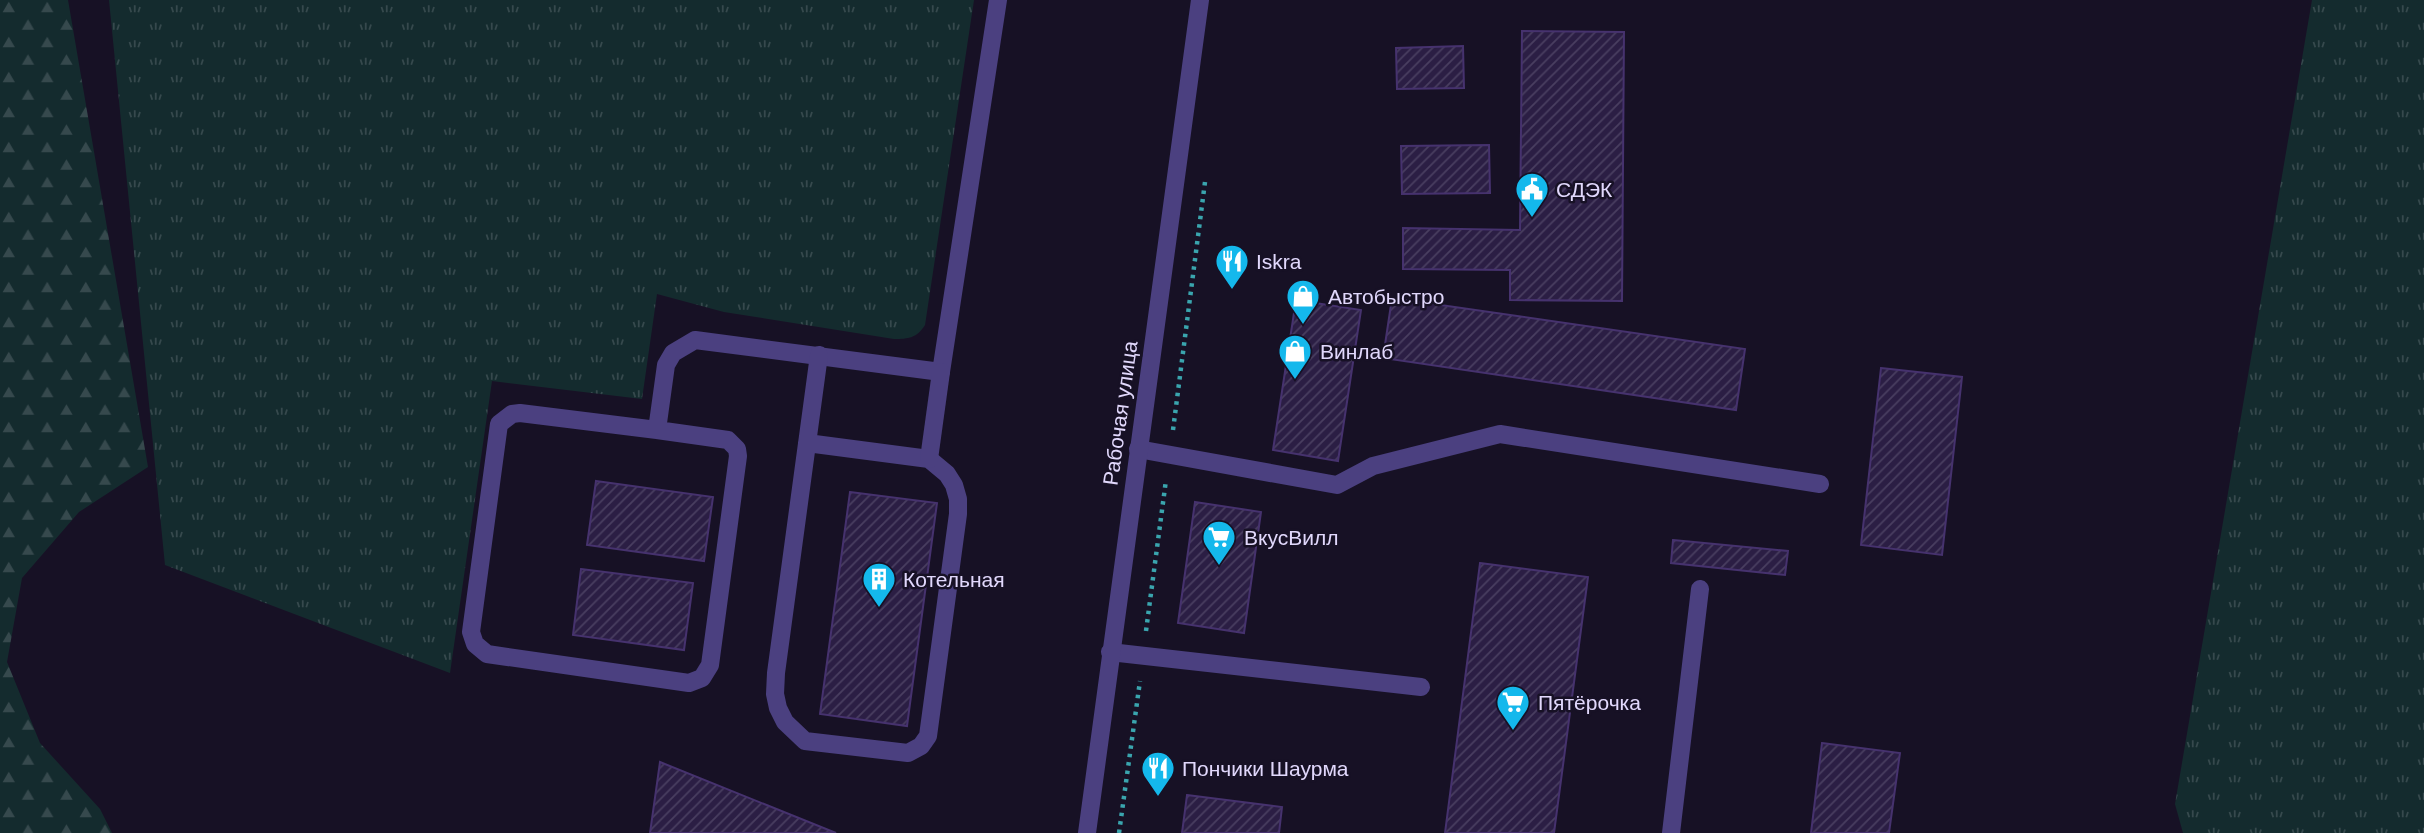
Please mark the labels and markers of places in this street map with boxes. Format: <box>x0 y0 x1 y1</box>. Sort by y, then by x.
public building icon: СДЭК <box>1513 170 1551 219</box>
place label: СДЭК <box>1556 178 1613 201</box>
restaurant icon: Iskra <box>1213 242 1251 291</box>
place label: Iskra <box>1256 250 1302 273</box>
shop icon: Автобыстро <box>1284 277 1322 326</box>
place label: Автобыстро <box>1328 285 1444 308</box>
shop icon: Винлаб <box>1276 332 1314 381</box>
place label: Винлаб <box>1320 340 1393 363</box>
supermarket icon: ВкусВилл <box>1200 518 1238 567</box>
place label: ВкусВилл <box>1244 526 1338 549</box>
building icon: Котельная <box>860 560 898 609</box>
place label: Котельная <box>903 568 1005 591</box>
supermarket icon: Пятёрочка <box>1494 683 1532 732</box>
place label: Пятёрочка <box>1538 691 1641 714</box>
restaurant icon: Пончики Шаурма <box>1139 749 1177 798</box>
place label: Пончики Шаурма <box>1182 757 1349 780</box>

